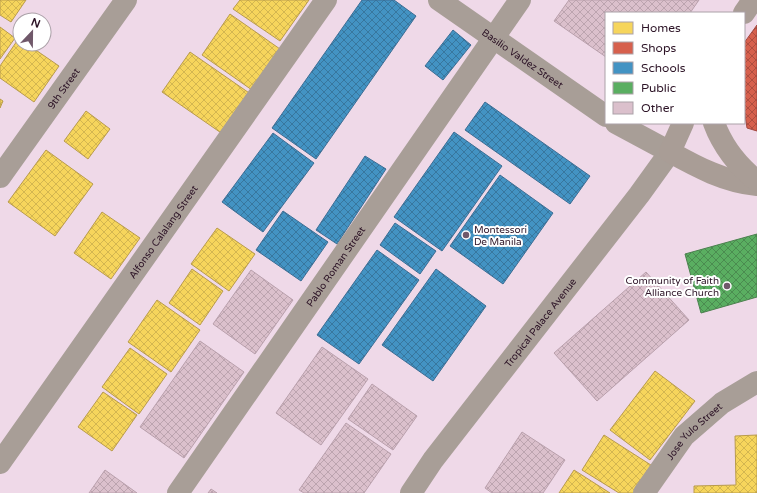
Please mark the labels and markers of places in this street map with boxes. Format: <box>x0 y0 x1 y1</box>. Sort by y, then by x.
place label: Montessori De Manila <box>474 224 527 248</box>
marker: Montessori De Manila <box>461 230 471 240</box>
place label: Community of Faith Alliance Church <box>626 275 719 299</box>
marker: Community of Faith Alliance Church <box>722 281 732 291</box>

